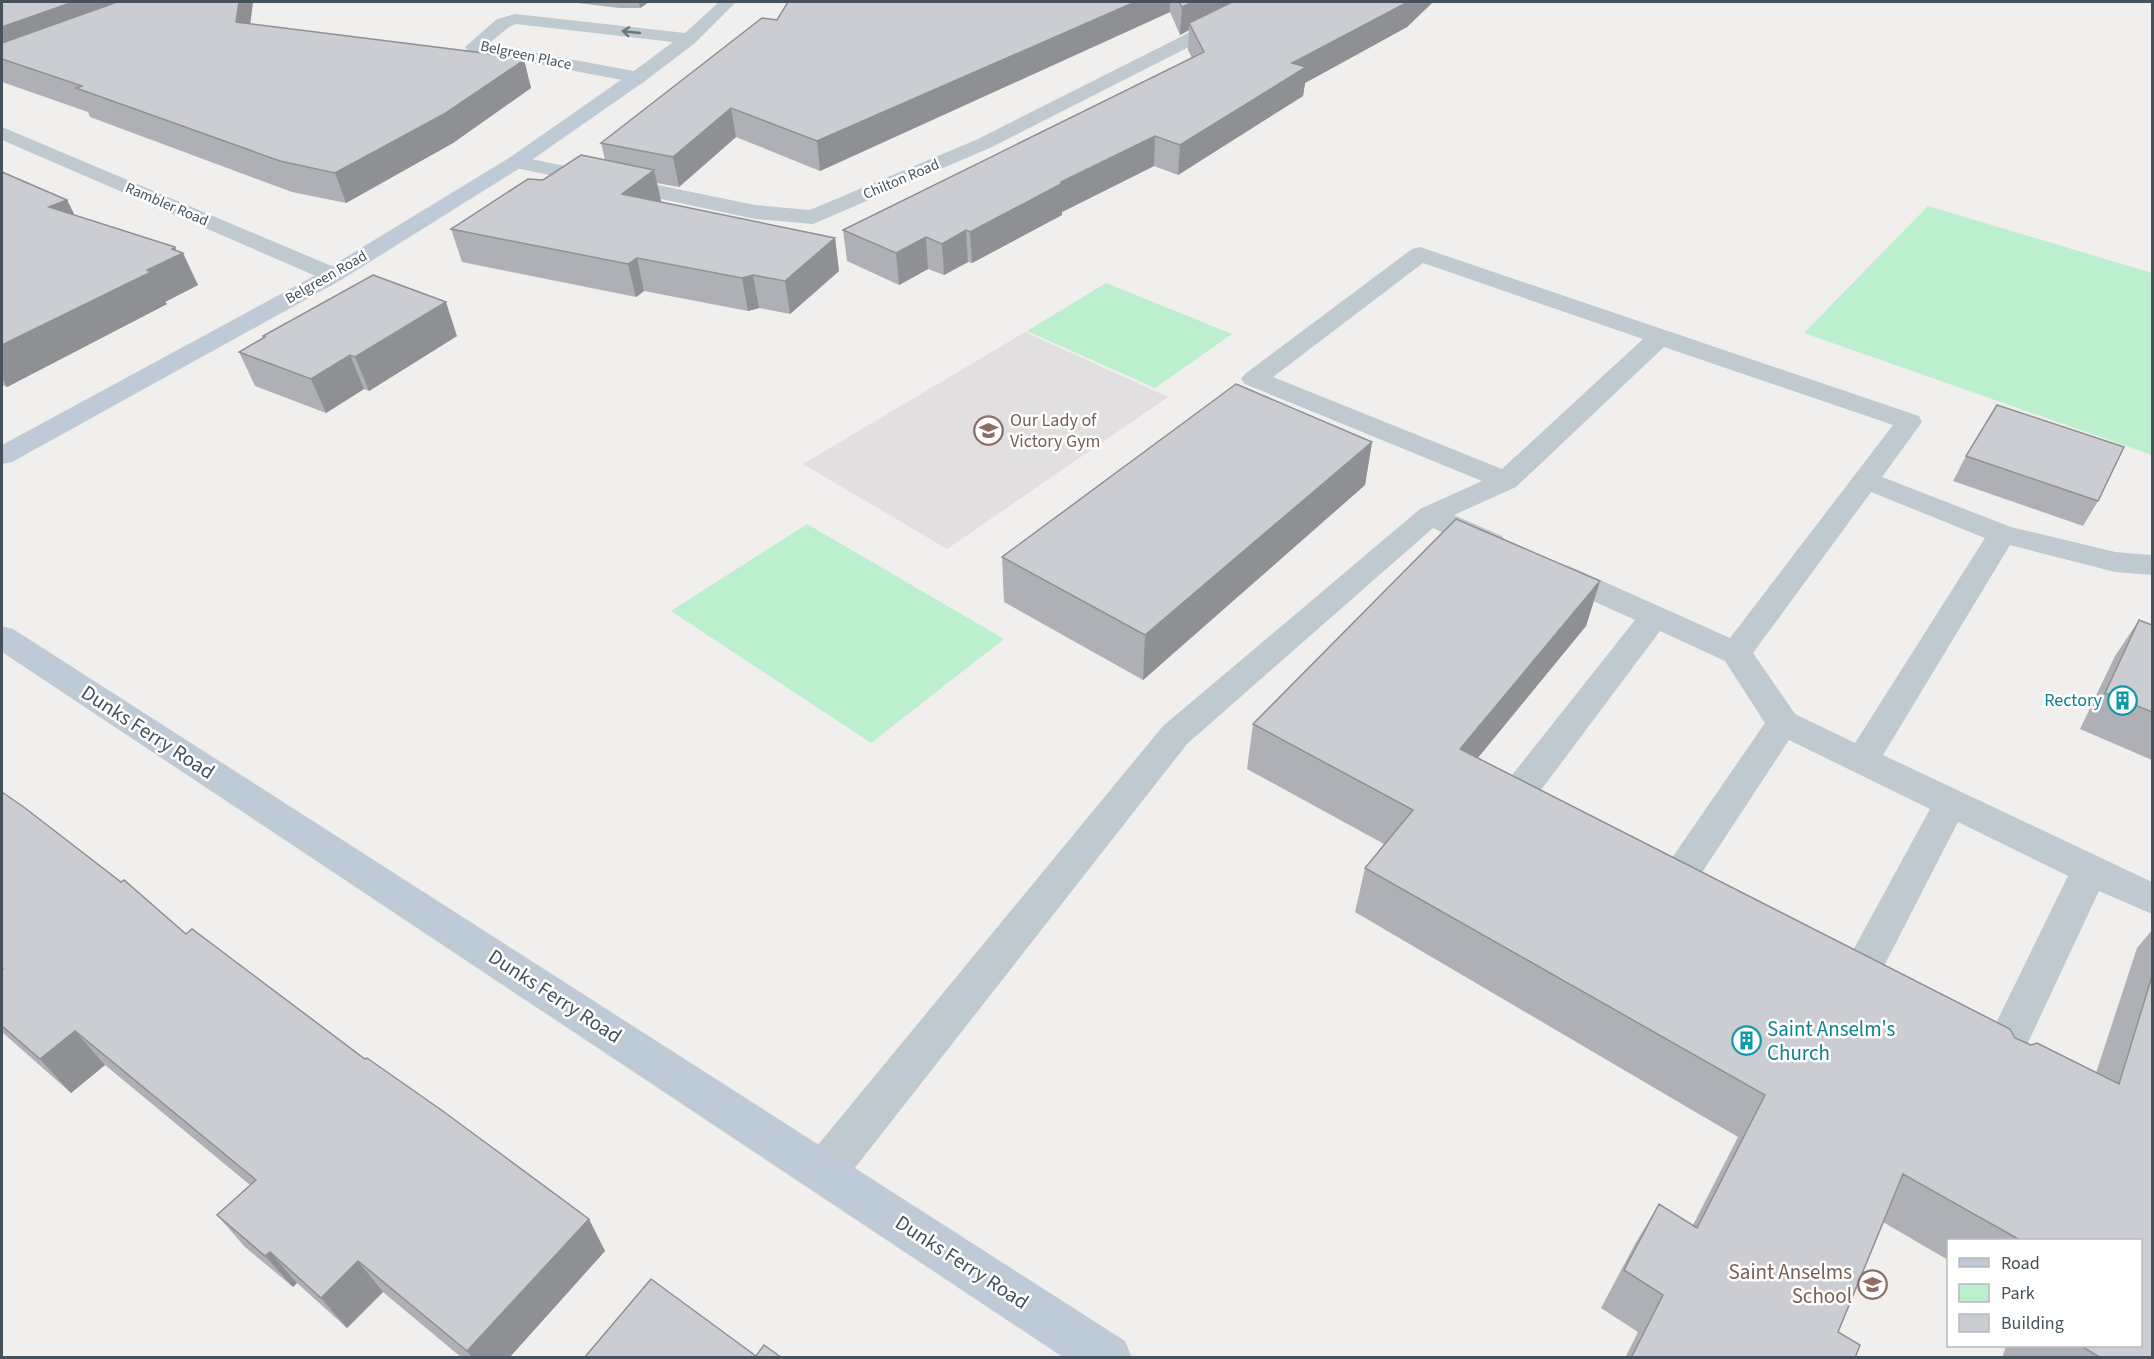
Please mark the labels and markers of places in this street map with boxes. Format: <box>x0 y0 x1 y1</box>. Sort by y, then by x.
place label: Our Lady of Victory Gym <box>1010 408 1100 454</box>
school or university icon: Our Lady of Victory Gym <box>973 414 1005 446</box>
building icon: Rectory <box>2107 684 2139 716</box>
place label: Rectory <box>2044 688 2103 713</box>
place label: Saint Anselm's Church <box>1767 1014 1895 1068</box>
building icon: Saint Anselm's Church <box>1730 1025 1762 1057</box>
place label: Saint Anselms School <box>1729 1257 1852 1311</box>
school or university icon: Saint Anselms School <box>1857 1268 1889 1300</box>

